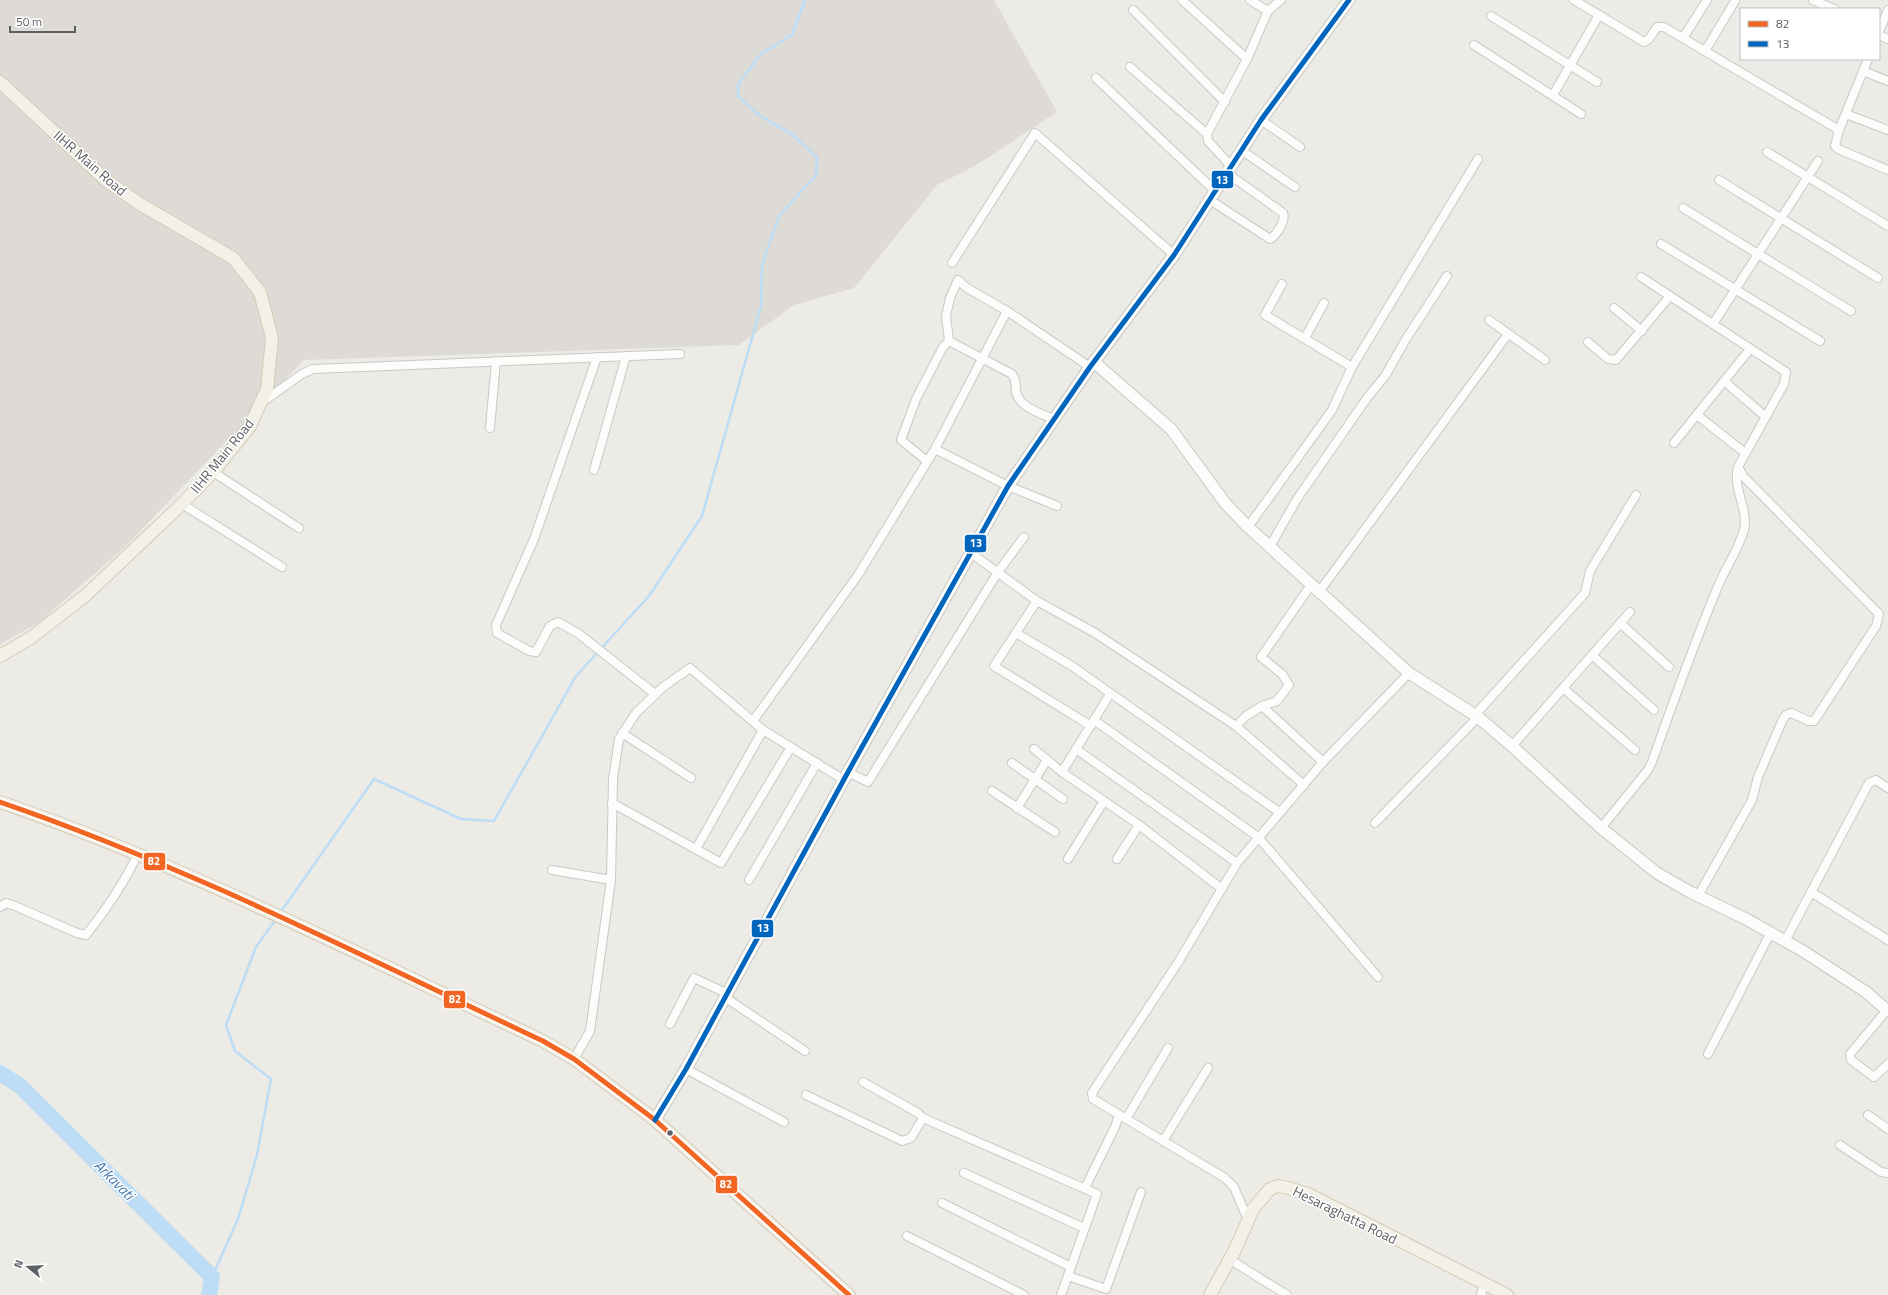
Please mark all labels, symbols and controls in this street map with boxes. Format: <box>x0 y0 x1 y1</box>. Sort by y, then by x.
scale bar <box>10 8 75 34</box>
legend <box>1740 8 1880 60</box>
text: 50 m <box>16 12 42 31</box>
text: 82 <box>1776 14 1789 33</box>
text: 13 <box>1776 34 1789 53</box>
street label: IIHR Main Road <box>49 125 131 200</box>
line badge: 13 <box>1211 170 1234 189</box>
text: 13 <box>1216 172 1228 188</box>
street label: IIHR Main Road <box>185 414 258 498</box>
line badge: 13 <box>964 534 987 553</box>
text: 13 <box>970 535 982 551</box>
line badge: 82 <box>143 852 166 871</box>
text: 82 <box>148 853 160 869</box>
line badge: 13 <box>751 919 774 938</box>
text: 13 <box>757 920 769 936</box>
line badge: 82 <box>443 990 466 1009</box>
text: 82 <box>449 991 461 1007</box>
unlabelled marker <box>665 1128 675 1138</box>
water label: Arkavati <box>89 1154 141 1206</box>
line badge: 82 <box>715 1175 738 1194</box>
text: 82 <box>720 1176 732 1192</box>
street label: Hesaraghatta Road <box>1289 1180 1401 1249</box>
north arrow <box>8 1247 48 1287</box>
text: N <box>10 1258 27 1270</box>

